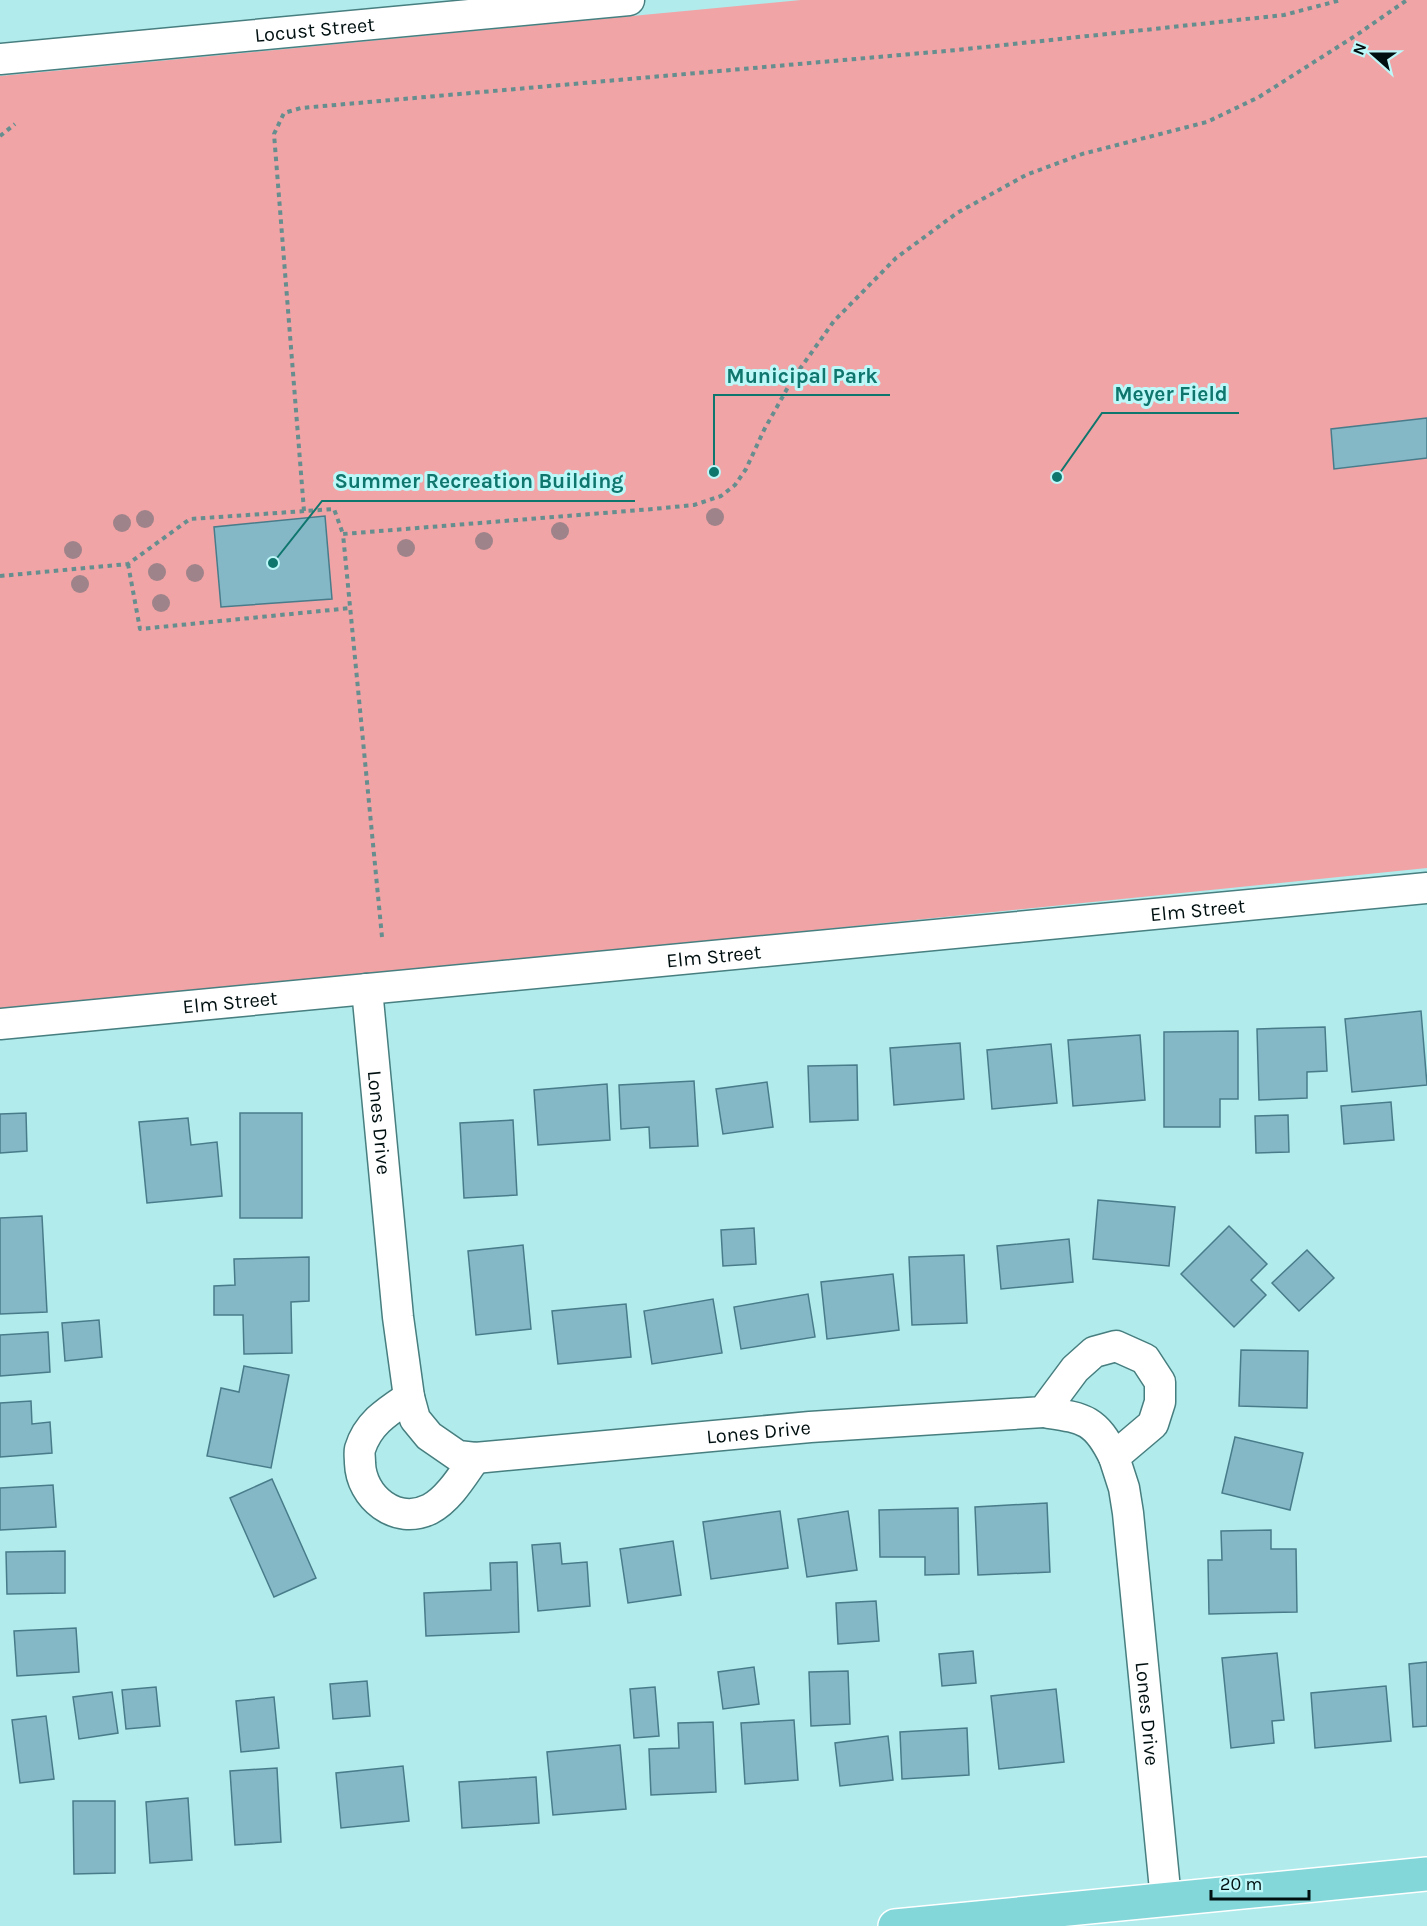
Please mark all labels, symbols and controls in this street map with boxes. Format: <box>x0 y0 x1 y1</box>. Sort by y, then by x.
street label: Locust Street <box>254 12 376 47</box>
north arrow <box>1343 24 1403 84</box>
text: N <box>1349 40 1370 58</box>
callout: Municipal Park <box>714 356 890 395</box>
text: Municipal Park <box>726 364 878 388</box>
callout: Meyer Field <box>1102 374 1239 413</box>
text: Meyer Field <box>1114 382 1228 406</box>
callout: Summer Recreation Building <box>322 462 635 501</box>
text: Summer Recreation Building <box>334 469 624 493</box>
street label: Elm Street <box>1149 894 1247 926</box>
street label: Elm Street <box>665 940 763 972</box>
street label: Elm Street <box>181 986 279 1018</box>
street label: Lones Drive <box>363 1069 396 1176</box>
street label: Lones Drive <box>705 1416 812 1448</box>
street label: Lones Drive <box>1131 1660 1164 1767</box>
scale bar <box>1211 1863 1308 1901</box>
text: 20 m <box>1220 1873 1262 1895</box>

